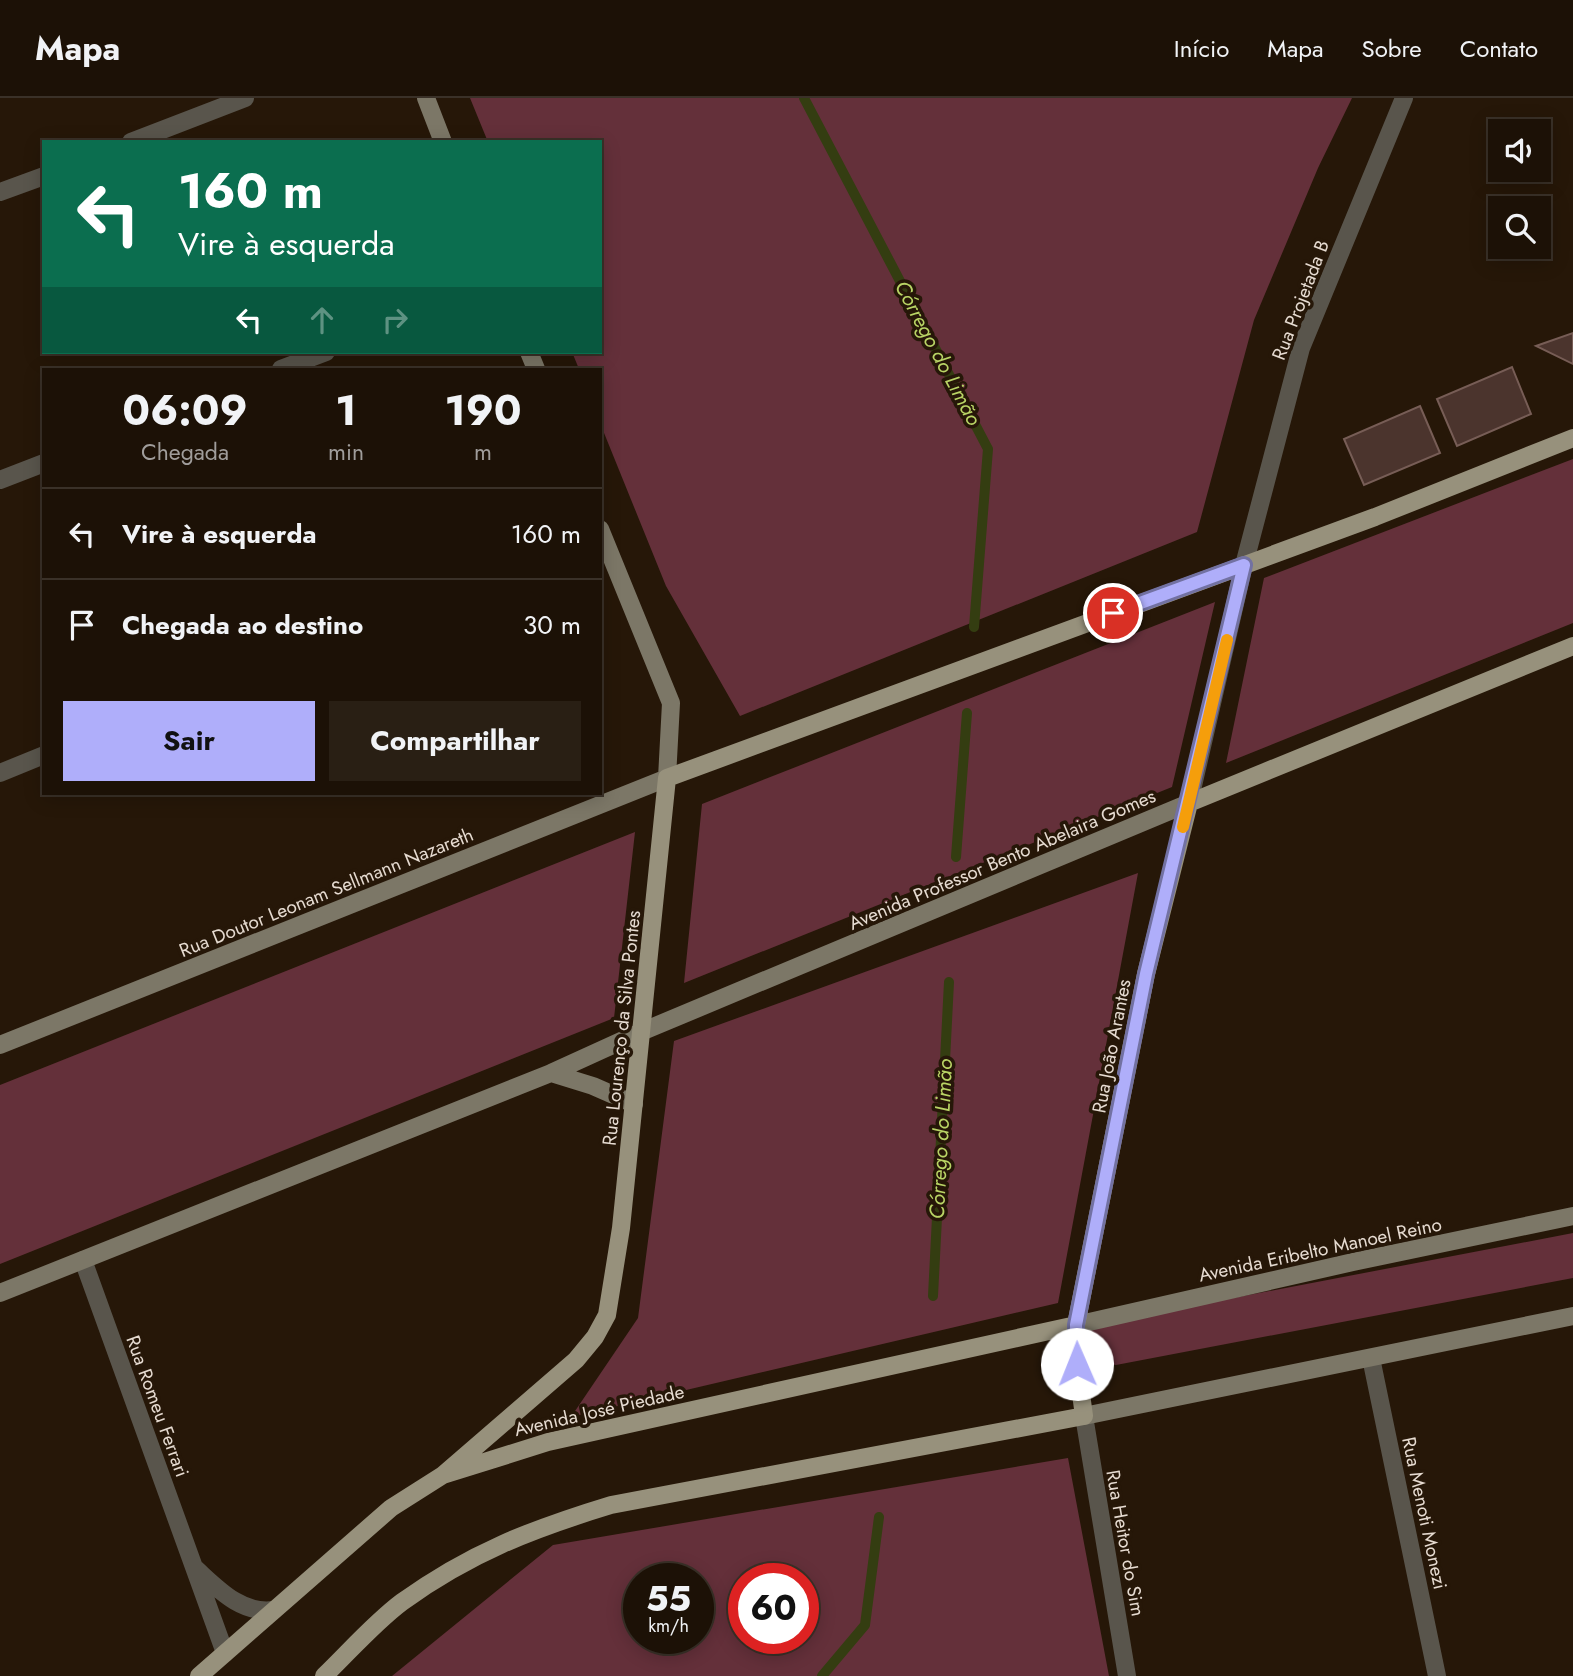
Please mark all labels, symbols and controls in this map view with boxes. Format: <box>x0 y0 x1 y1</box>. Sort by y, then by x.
text: Mapa <box>35 25 120 72</box>
text: Início <box>1174 31 1229 66</box>
text: Mapa <box>1267 31 1324 66</box>
text: Sobre <box>1362 31 1422 66</box>
text: Contato <box>1460 31 1538 66</box>
map controls <box>1488 119 1551 259</box>
button: sound <box>1488 119 1551 182</box>
text: 160 m <box>178 156 323 226</box>
icon: left <box>63 168 154 259</box>
button: search <box>1488 196 1551 259</box>
text: Vire à esquerda <box>178 221 395 267</box>
street label: Rua Projetada B <box>1265 236 1336 364</box>
water label: Córrego do Limão <box>887 275 989 431</box>
icon: left <box>230 301 268 339</box>
icon: ahead <box>303 301 341 339</box>
icon: right <box>376 301 414 339</box>
text: 06:09 <box>122 380 248 441</box>
text: 1 <box>335 380 357 441</box>
text: 190 <box>444 380 522 441</box>
text: Chegada <box>141 435 229 469</box>
text: min <box>328 435 364 469</box>
text: m <box>474 435 492 469</box>
icon: left <box>63 515 101 553</box>
text: Vire à esquerda <box>122 515 317 553</box>
text: 160 m <box>511 515 581 553</box>
pin <box>1083 583 1143 643</box>
icon: arrive <box>1094 594 1132 632</box>
icon: arrive <box>63 606 101 644</box>
text: Chegada ao destino <box>122 606 363 644</box>
text: 30 m <box>523 606 581 644</box>
button: Sair <box>63 701 315 781</box>
button: Compartilhar <box>329 701 581 781</box>
street label: Avenida Professor Bento Abelaira Gomes <box>845 782 1160 937</box>
street label: Rua Doutor Leonam Sellmann Nazareth <box>175 821 477 964</box>
street label: Rua Lourenço da Silva Pontes <box>596 909 647 1147</box>
street label: Rua João Arantes <box>1085 977 1138 1115</box>
water label: Córrego do Limão <box>922 1058 960 1220</box>
street label: Avenida Eribelto Manoel Reino <box>1196 1211 1444 1288</box>
position arrow <box>1040 1327 1114 1401</box>
street label: Rua Romeu Ferrari <box>119 1332 196 1481</box>
street label: Avenida José Piedade <box>511 1378 687 1443</box>
street label: Rua Menoti Monezi <box>1395 1434 1454 1592</box>
street label: Rua Heitor do Sim <box>1099 1468 1152 1618</box>
speed limit sign: 60 <box>728 1563 819 1654</box>
text: 55 <box>646 1574 691 1624</box>
text: km/h <box>648 1613 689 1639</box>

